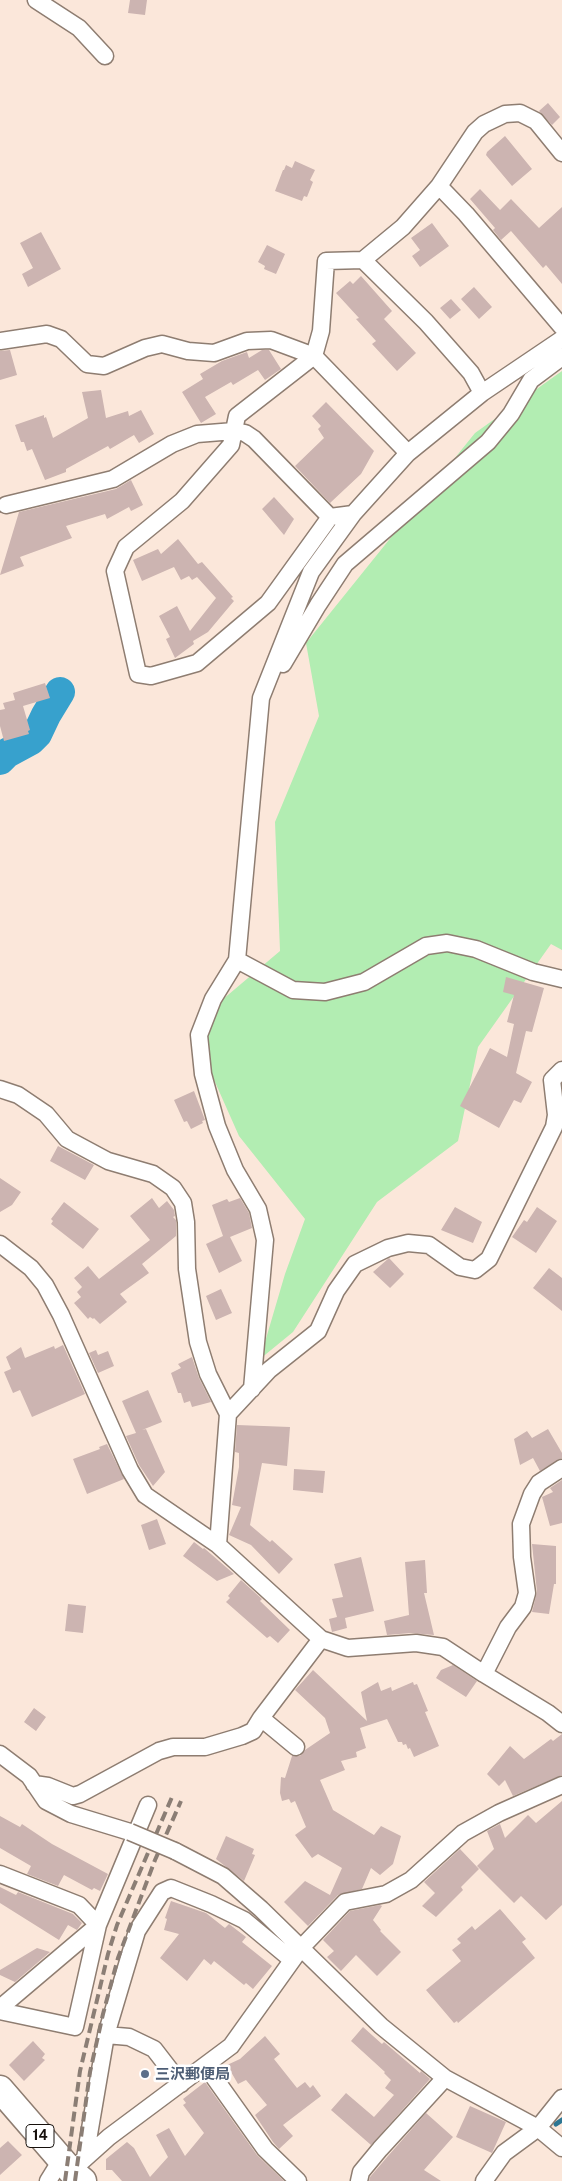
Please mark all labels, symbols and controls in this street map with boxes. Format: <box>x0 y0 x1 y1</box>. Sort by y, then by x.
place label: 三沢郵便局 <box>155 2065 230 2083</box>
marker: 三沢郵便局 <box>139 2068 151 2080</box>
road number: 14 <box>26 2124 54 2148</box>

